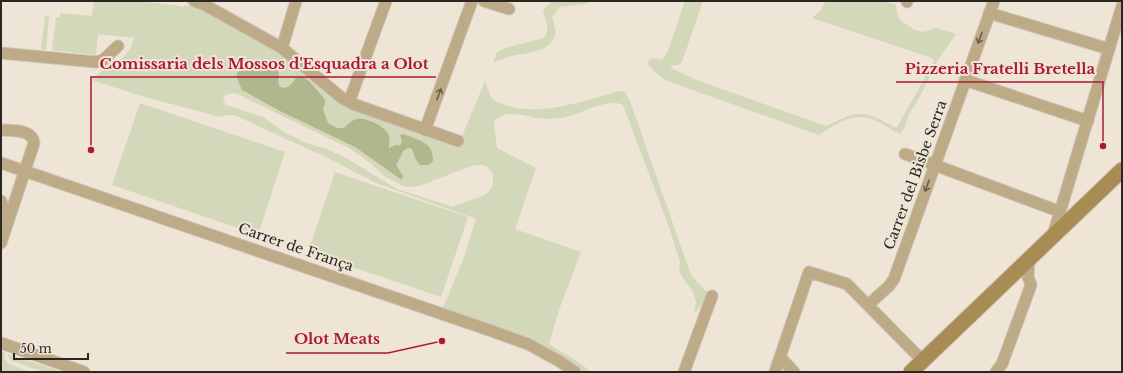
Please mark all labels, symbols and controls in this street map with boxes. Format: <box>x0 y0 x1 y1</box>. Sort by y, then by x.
one-way arrow <box>976 31 984 43</box>
callout: Comissaria dels Mossos d'Esquadra a Olot <box>91 50 436 77</box>
text: Comissaria dels Mossos d'Esquadra a Olot <box>100 54 429 73</box>
callout: Pizzeria Fratelli Bretella <box>896 55 1103 82</box>
text: Pizzeria Fratelli Bretella <box>905 59 1096 78</box>
one-way arrow <box>435 88 443 100</box>
street label: Carrer del Bisbe Serra <box>880 98 951 252</box>
one-way arrow <box>923 180 931 192</box>
street label: Carrer de França <box>236 219 356 275</box>
callout: Olot Meats <box>286 326 388 353</box>
text: Olot Meats <box>294 329 380 348</box>
scale bar <box>14 335 88 361</box>
text: 50 m <box>20 341 52 356</box>

